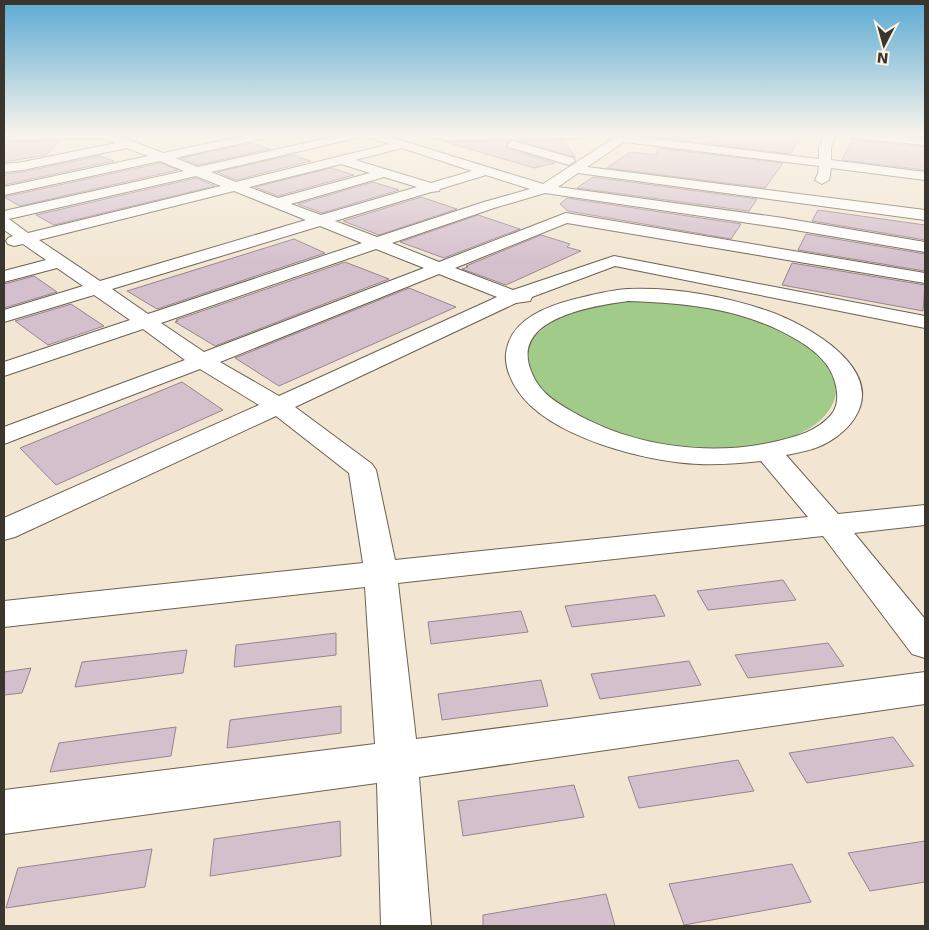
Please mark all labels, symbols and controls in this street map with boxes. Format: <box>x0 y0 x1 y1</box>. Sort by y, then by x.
north arrow <box>859 20 909 70</box>
text: N <box>876 49 889 66</box>

